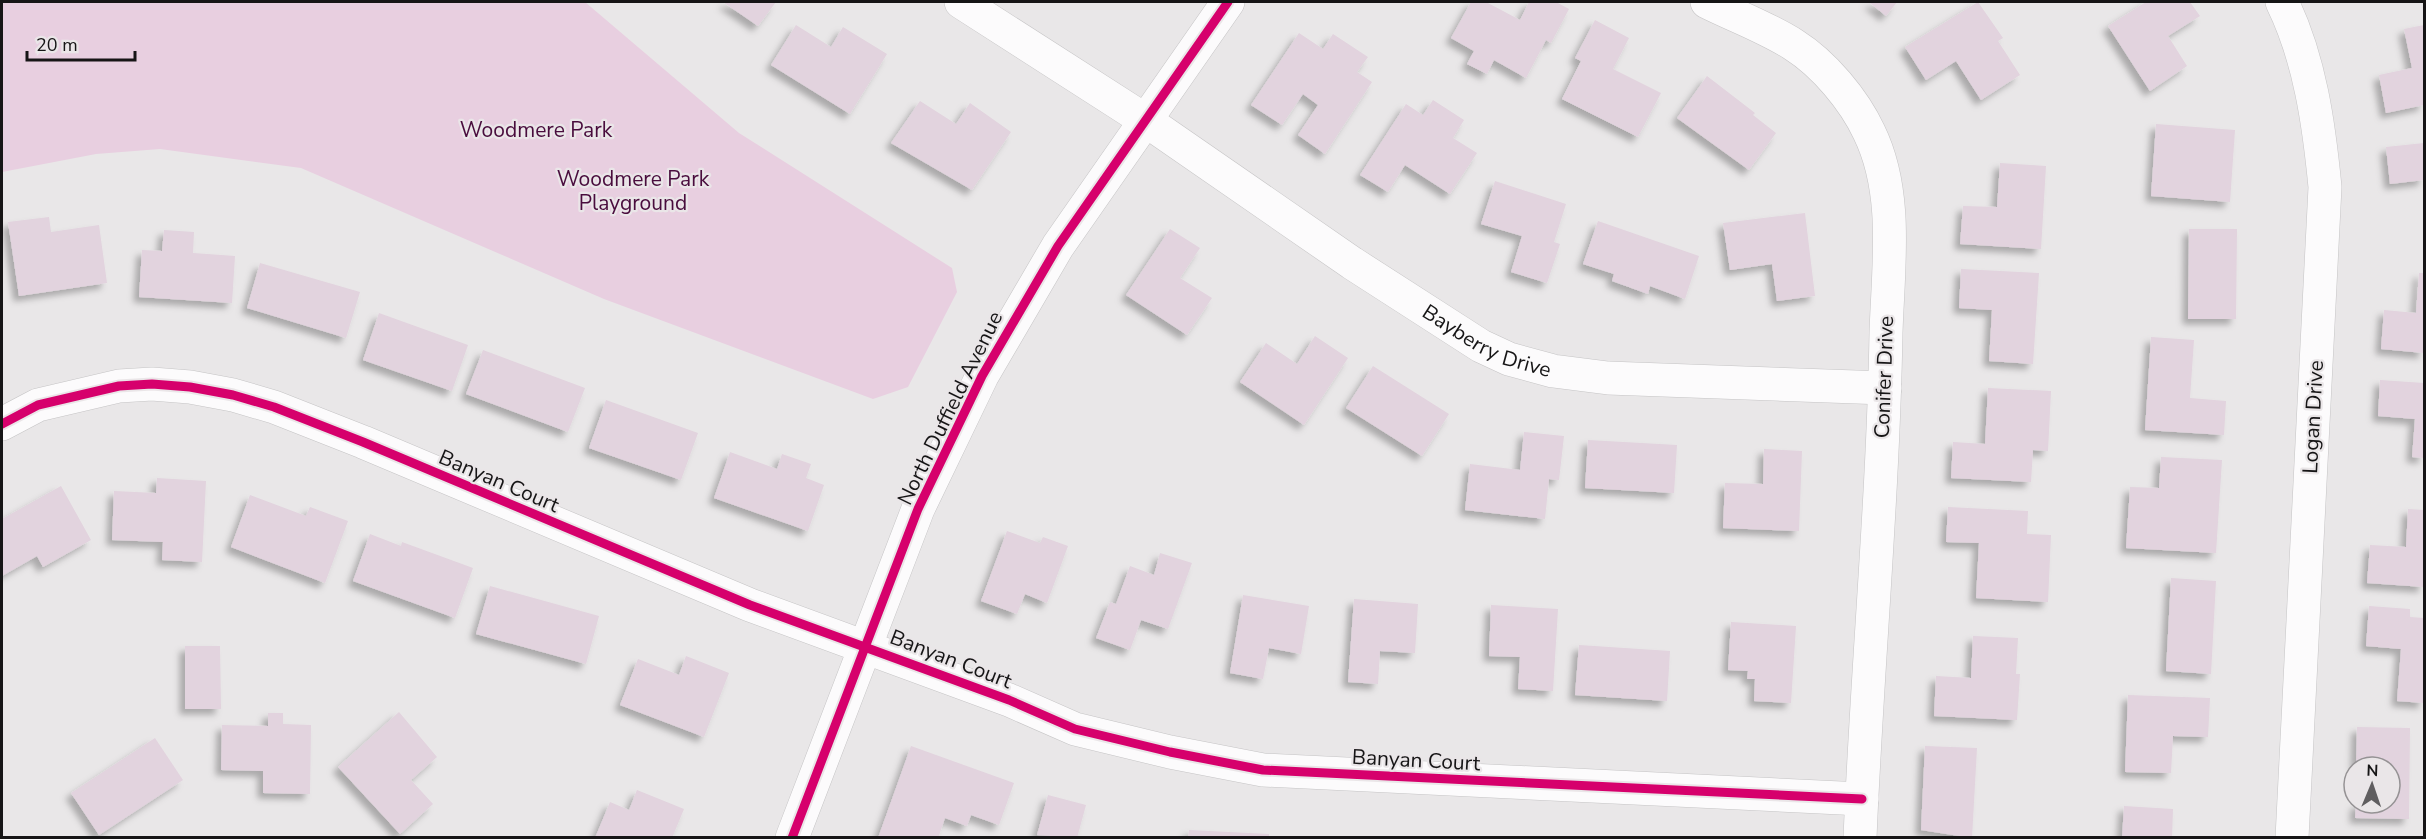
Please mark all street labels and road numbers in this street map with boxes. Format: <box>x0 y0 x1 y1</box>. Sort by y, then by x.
street label: Bayberry Drive <box>1417 298 1554 384</box>
street label: North Duffield Avenue <box>891 307 1009 509</box>
street label: Conifer Drive <box>1868 315 1900 439</box>
street label: Logan Drive <box>2296 360 2330 474</box>
street label: Banyan Court <box>434 443 564 519</box>
street label: Banyan Court <box>886 623 1017 695</box>
street label: Banyan Court <box>1351 743 1482 777</box>

